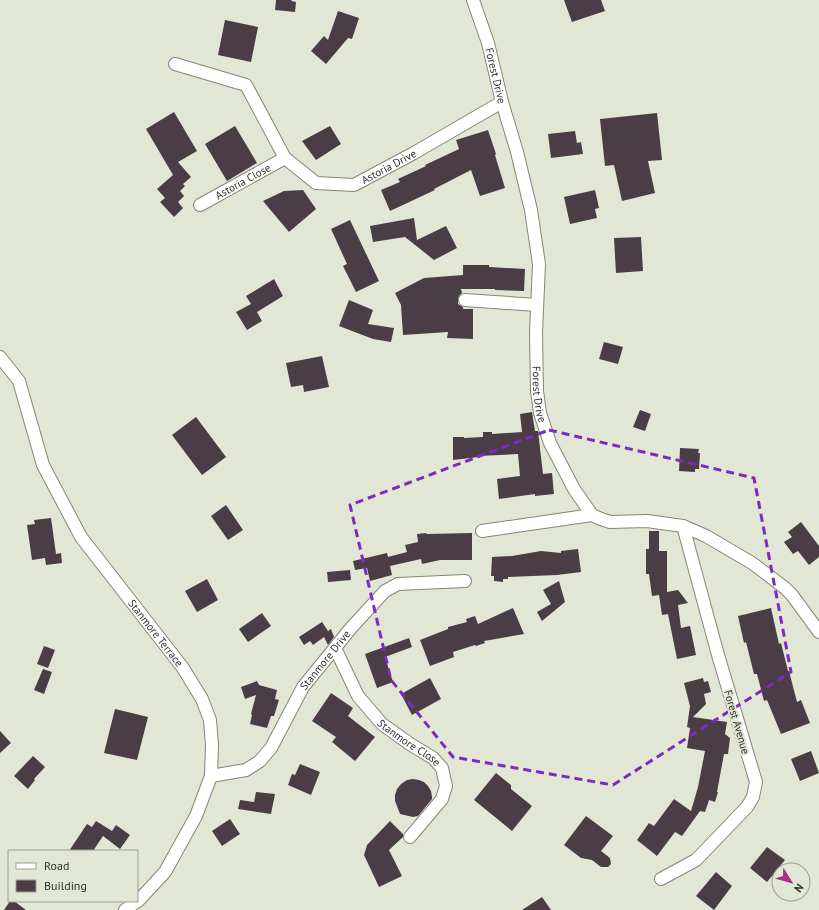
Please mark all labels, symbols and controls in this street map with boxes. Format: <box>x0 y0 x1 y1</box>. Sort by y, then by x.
street label: Forest Drive <box>482 46 509 105</box>
street label: Astoria Drive <box>359 146 419 187</box>
street label: Astoria Close <box>213 160 273 202</box>
street label: Forest Drive <box>530 366 550 425</box>
street label: Stanmore Terrace <box>125 597 187 670</box>
street label: Stanmore Drive <box>297 627 354 693</box>
street label: Forest Avenue <box>721 688 753 756</box>
street label: Stanmore Close <box>374 716 444 769</box>
legend <box>8 850 138 902</box>
text: Road <box>44 858 69 873</box>
north arrow <box>771 862 811 902</box>
text: Building <box>44 878 87 893</box>
text: N <box>791 881 807 895</box>

